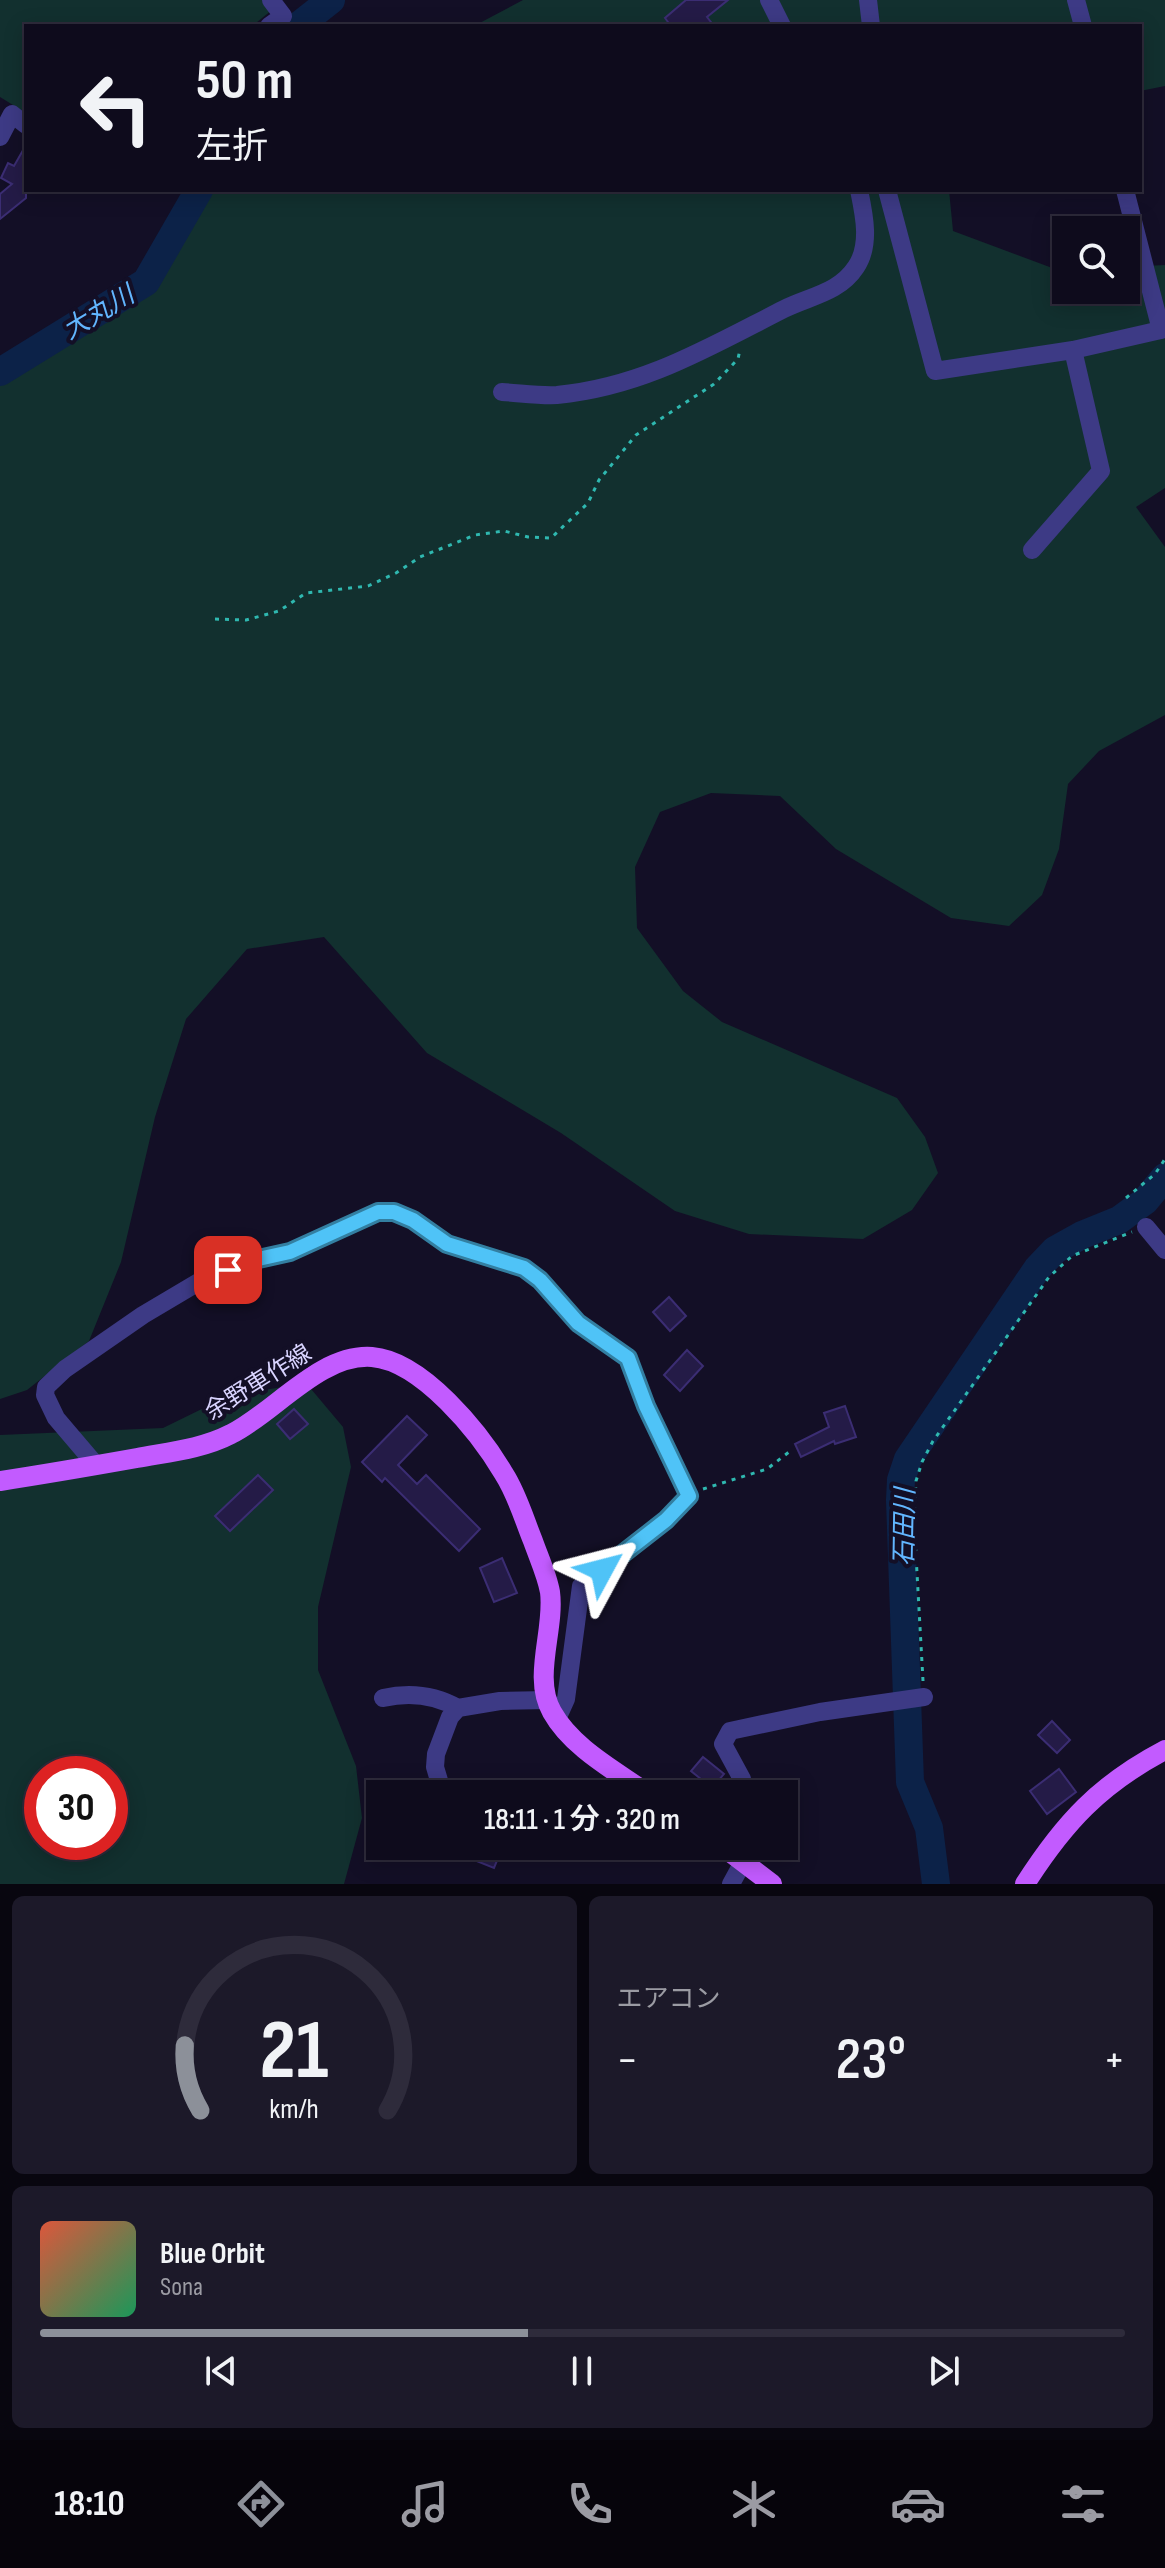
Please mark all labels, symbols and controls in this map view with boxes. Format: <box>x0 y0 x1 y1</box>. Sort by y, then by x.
text: 50 m <box>196 48 293 115</box>
icon: left <box>64 56 168 160</box>
text: 左折 <box>196 126 268 169</box>
map controls <box>1052 216 1140 304</box>
button: search <box>1052 216 1140 304</box>
water label: 大丸川 <box>57 278 143 347</box>
pin <box>194 1236 262 1304</box>
icon: arrive <box>206 1248 250 1292</box>
street label: 余野車作線 <box>200 1338 317 1427</box>
water label: 石田川 <box>889 1485 922 1566</box>
position arrow <box>560 1528 644 1612</box>
speed limit sign: 30 <box>24 1756 128 1860</box>
text: 18:11 · 1 分 · 320 m <box>484 1802 680 1838</box>
text: エアコン <box>617 1984 721 2015</box>
text: 21 <box>260 2002 329 2102</box>
text: 23° <box>836 2024 906 2096</box>
text: − <box>617 2034 638 2087</box>
text: + <box>1103 2034 1125 2087</box>
text: km/h <box>270 2092 319 2127</box>
text: Blue Orbit <box>160 2236 265 2272</box>
text: Sona <box>160 2272 203 2303</box>
icon: previous <box>199 2349 243 2393</box>
icon: pause <box>560 2349 604 2393</box>
icon: next <box>922 2349 966 2393</box>
icon: directions <box>233 2476 289 2532</box>
icon: music <box>397 2476 453 2532</box>
icon: phone <box>562 2476 618 2532</box>
icon: climate <box>726 2476 782 2532</box>
icon: car <box>890 2476 946 2532</box>
icon: filters <box>1055 2476 1111 2532</box>
text: 18:10 <box>54 2483 125 2526</box>

